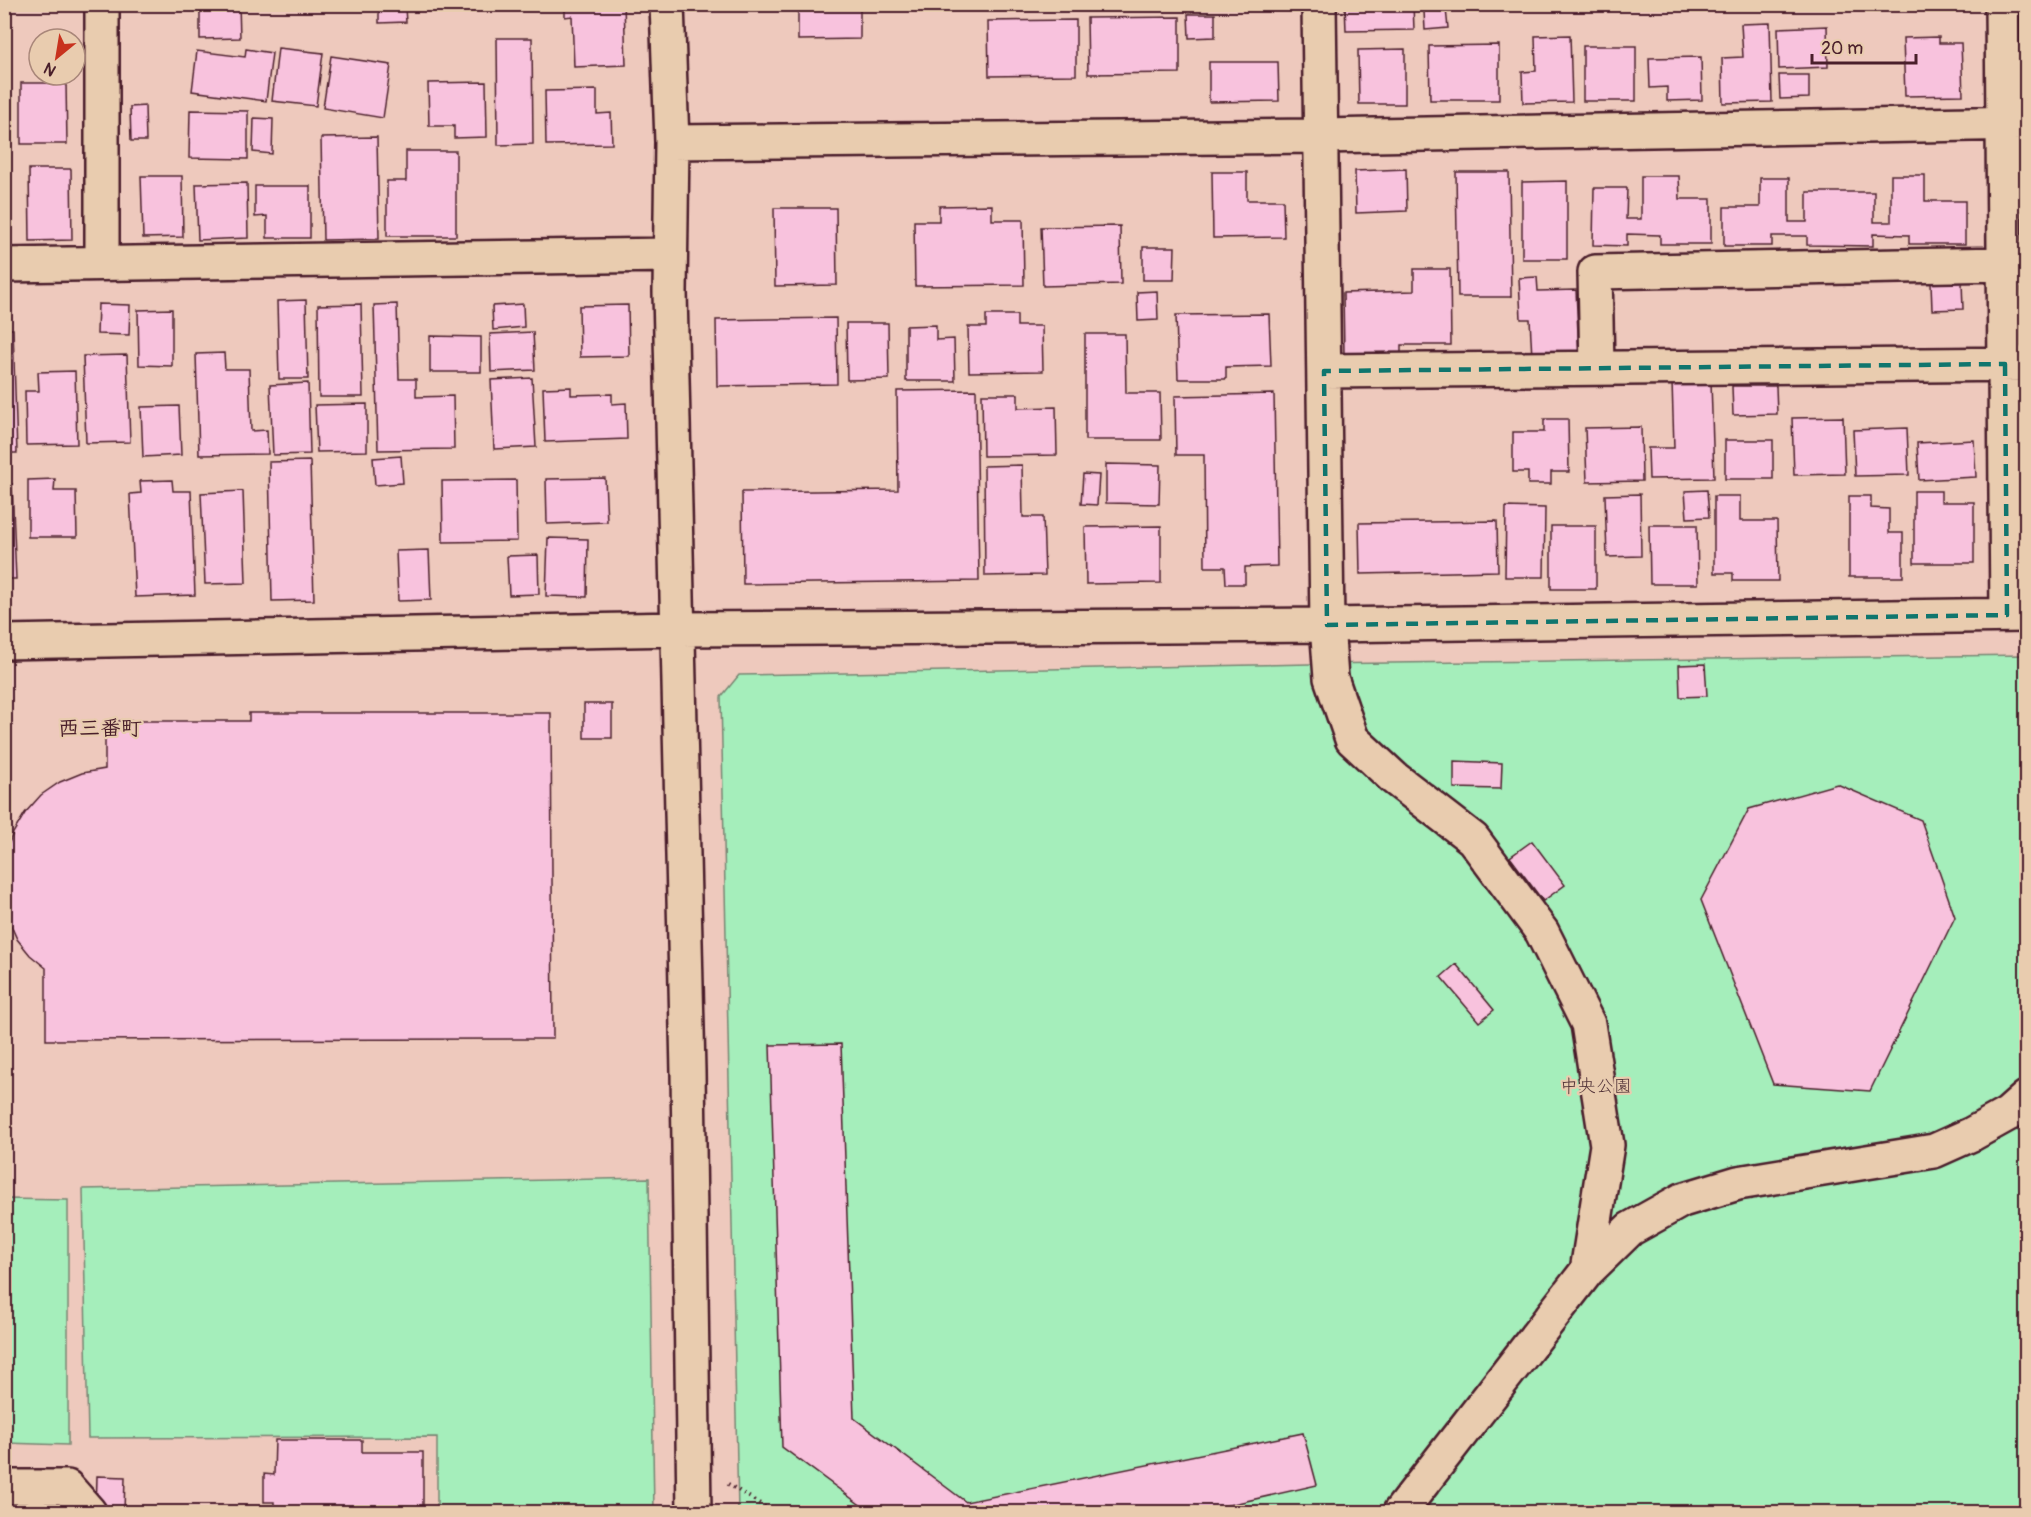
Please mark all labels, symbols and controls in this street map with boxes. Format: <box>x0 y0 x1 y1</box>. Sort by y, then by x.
north arrow <box>27 27 87 87</box>
scale bar <box>1812 27 1916 65</box>
text: 20 m <box>1821 37 1863 60</box>
text: N <box>40 58 60 80</box>
district label: 西三番町 <box>58 715 142 742</box>
park label: 中央公園 <box>1560 1075 1632 1098</box>

